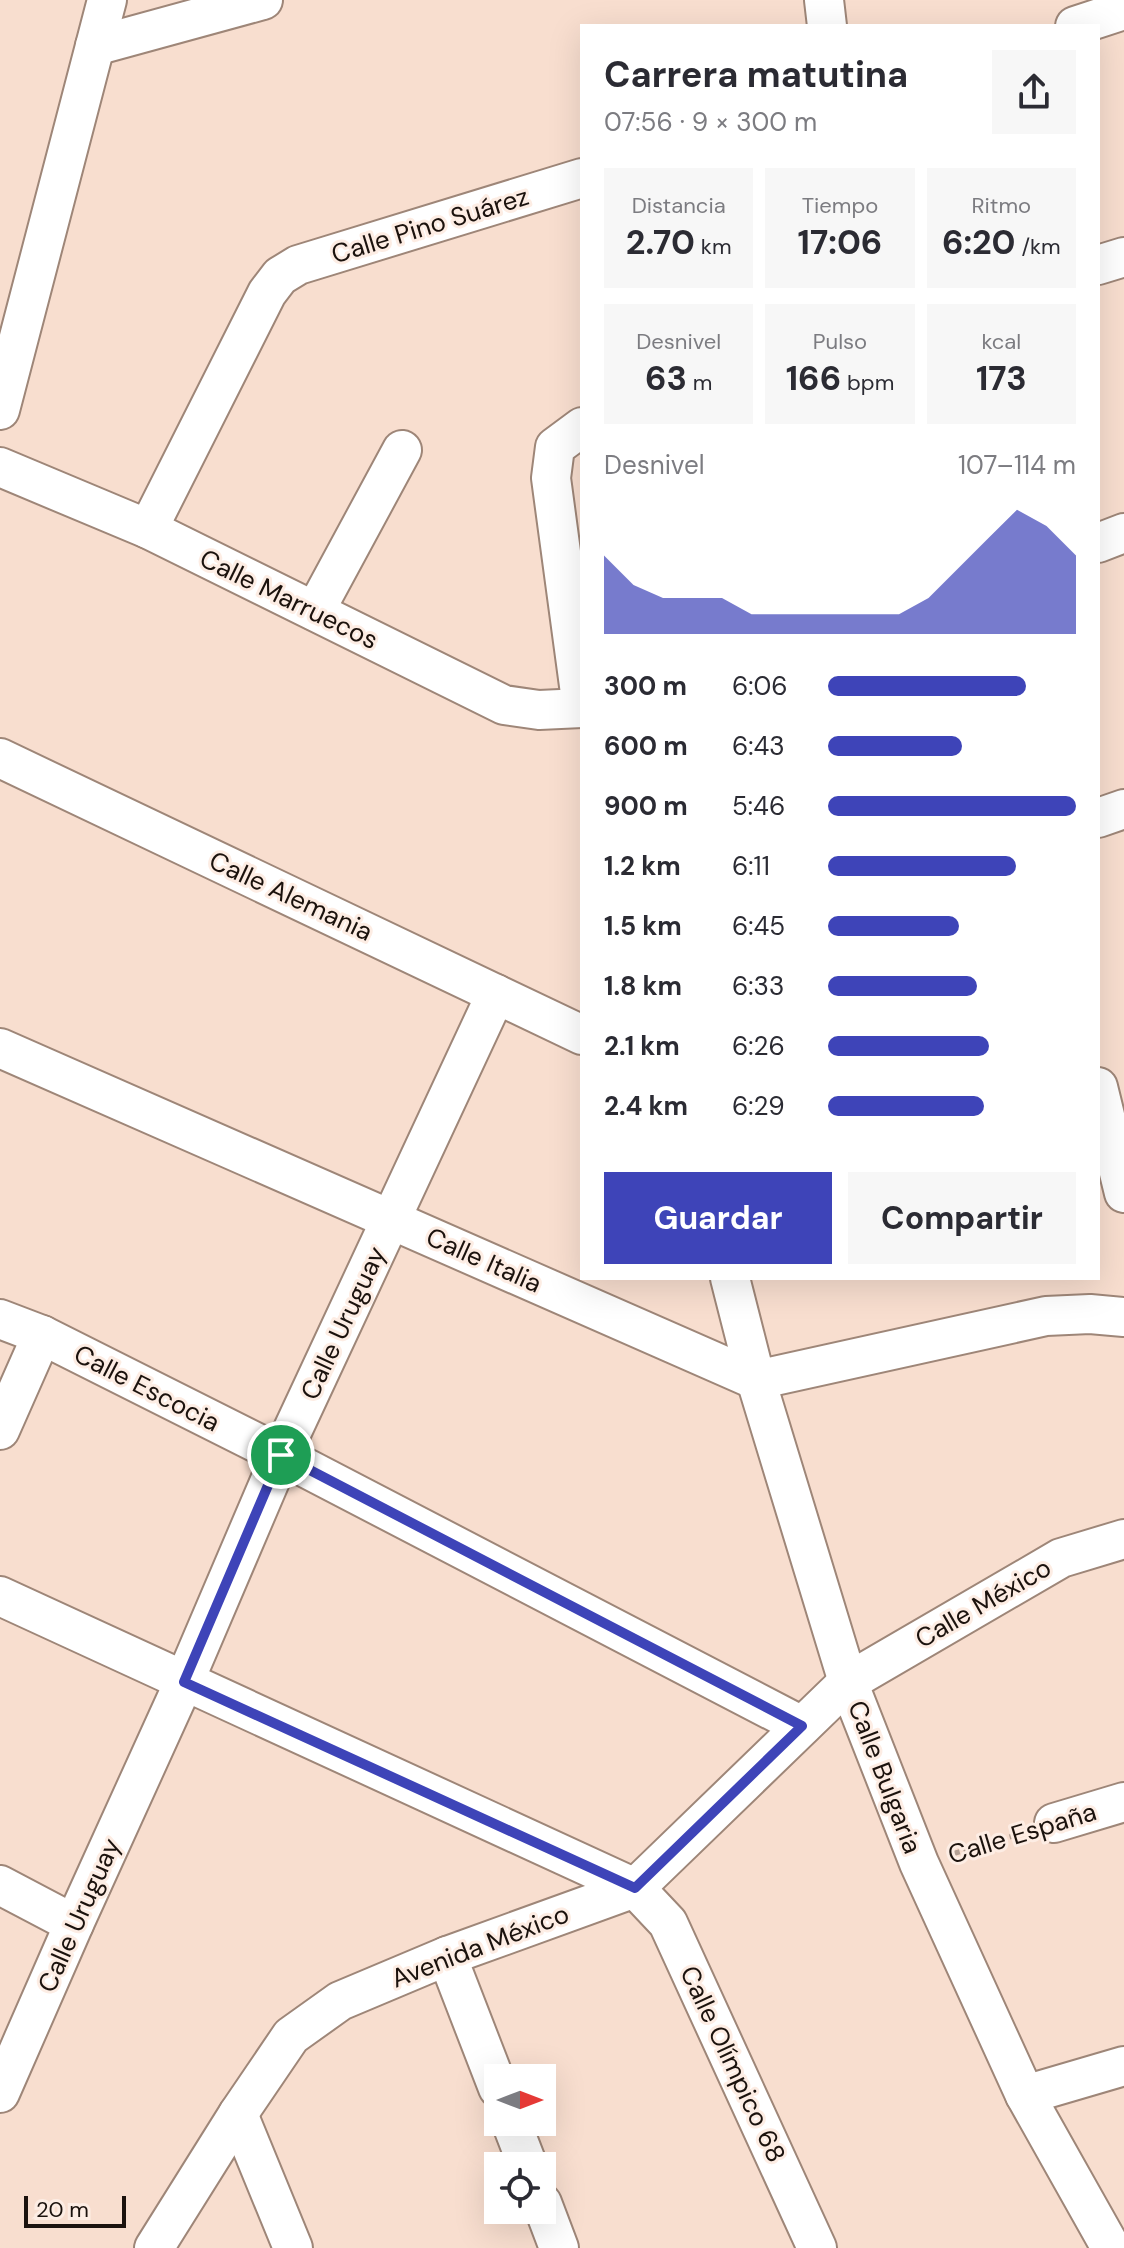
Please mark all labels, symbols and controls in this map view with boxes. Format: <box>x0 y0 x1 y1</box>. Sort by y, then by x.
button: share <box>992 50 1076 134</box>
text: Carrera matutina <box>604 51 908 98</box>
text: 07:56 · 9 × 300 m <box>604 105 817 139</box>
street label: Calle Pino Suárez <box>327 179 533 271</box>
text: Distancia <box>632 191 726 220</box>
text: Tiempo <box>802 191 878 220</box>
text: Ritmo <box>972 191 1031 220</box>
text: 2.70 <box>626 220 695 265</box>
text: 17:06 <box>798 220 882 265</box>
text: 6:20 <box>942 220 1016 265</box>
text: km <box>695 232 732 261</box>
text: /km <box>1016 232 1061 261</box>
text: Desnivel <box>636 327 721 356</box>
text: Pulso <box>813 327 867 356</box>
text: kcal <box>981 327 1021 356</box>
text: 63 <box>645 356 687 401</box>
text: 166 <box>786 356 841 401</box>
text: 173 <box>976 356 1027 401</box>
text: m <box>687 368 712 397</box>
text: bpm <box>841 368 894 397</box>
text: Desnivel <box>604 448 705 482</box>
text: 107–114 m <box>958 448 1076 482</box>
street label: Calle Marruecos <box>194 541 384 657</box>
text: 300 m <box>604 669 687 703</box>
text: 6:06 <box>732 669 788 703</box>
text: 600 m <box>604 729 688 763</box>
text: 6:43 <box>732 729 785 763</box>
text: 900 m <box>604 789 688 823</box>
text: 5:46 <box>732 789 785 823</box>
street label: Calle Alemania <box>204 843 378 949</box>
text: 1.2 km <box>604 849 681 883</box>
text: 6:11 <box>732 849 770 883</box>
text: 1.5 km <box>604 909 682 943</box>
text: 6:45 <box>732 909 785 943</box>
text: 1.8 km <box>604 969 682 1003</box>
text: 6:33 <box>732 969 784 1003</box>
text: 2.1 km <box>604 1029 680 1063</box>
text: 6:26 <box>732 1029 785 1063</box>
text: 2.4 km <box>604 1089 688 1123</box>
text: 6:29 <box>732 1089 785 1123</box>
button: Guardar <box>604 1172 832 1264</box>
button: Compartir <box>848 1172 1076 1264</box>
street label: Calle Italia <box>421 1220 547 1300</box>
street label: Calle Uruguay <box>293 1241 393 1405</box>
street label: Calle Escocia <box>68 1337 226 1439</box>
pin <box>247 1421 315 1489</box>
icon: arrive <box>259 1433 303 1477</box>
street label: Calle México <box>909 1550 1057 1656</box>
street label: Calle Bulgaria <box>840 1696 930 1858</box>
street label: Calle España <box>944 1794 1100 1872</box>
street label: Calle Uruguay <box>30 1833 128 1997</box>
street label: Avenida México <box>386 1896 574 1996</box>
street label: Calle Olímpico 68 <box>673 1960 793 2168</box>
north arrow <box>484 2064 556 2136</box>
map controls <box>484 2064 556 2224</box>
button: locate <box>484 2152 556 2224</box>
scale bar <box>24 2192 126 2228</box>
text: 20 m <box>36 2195 89 2224</box>

